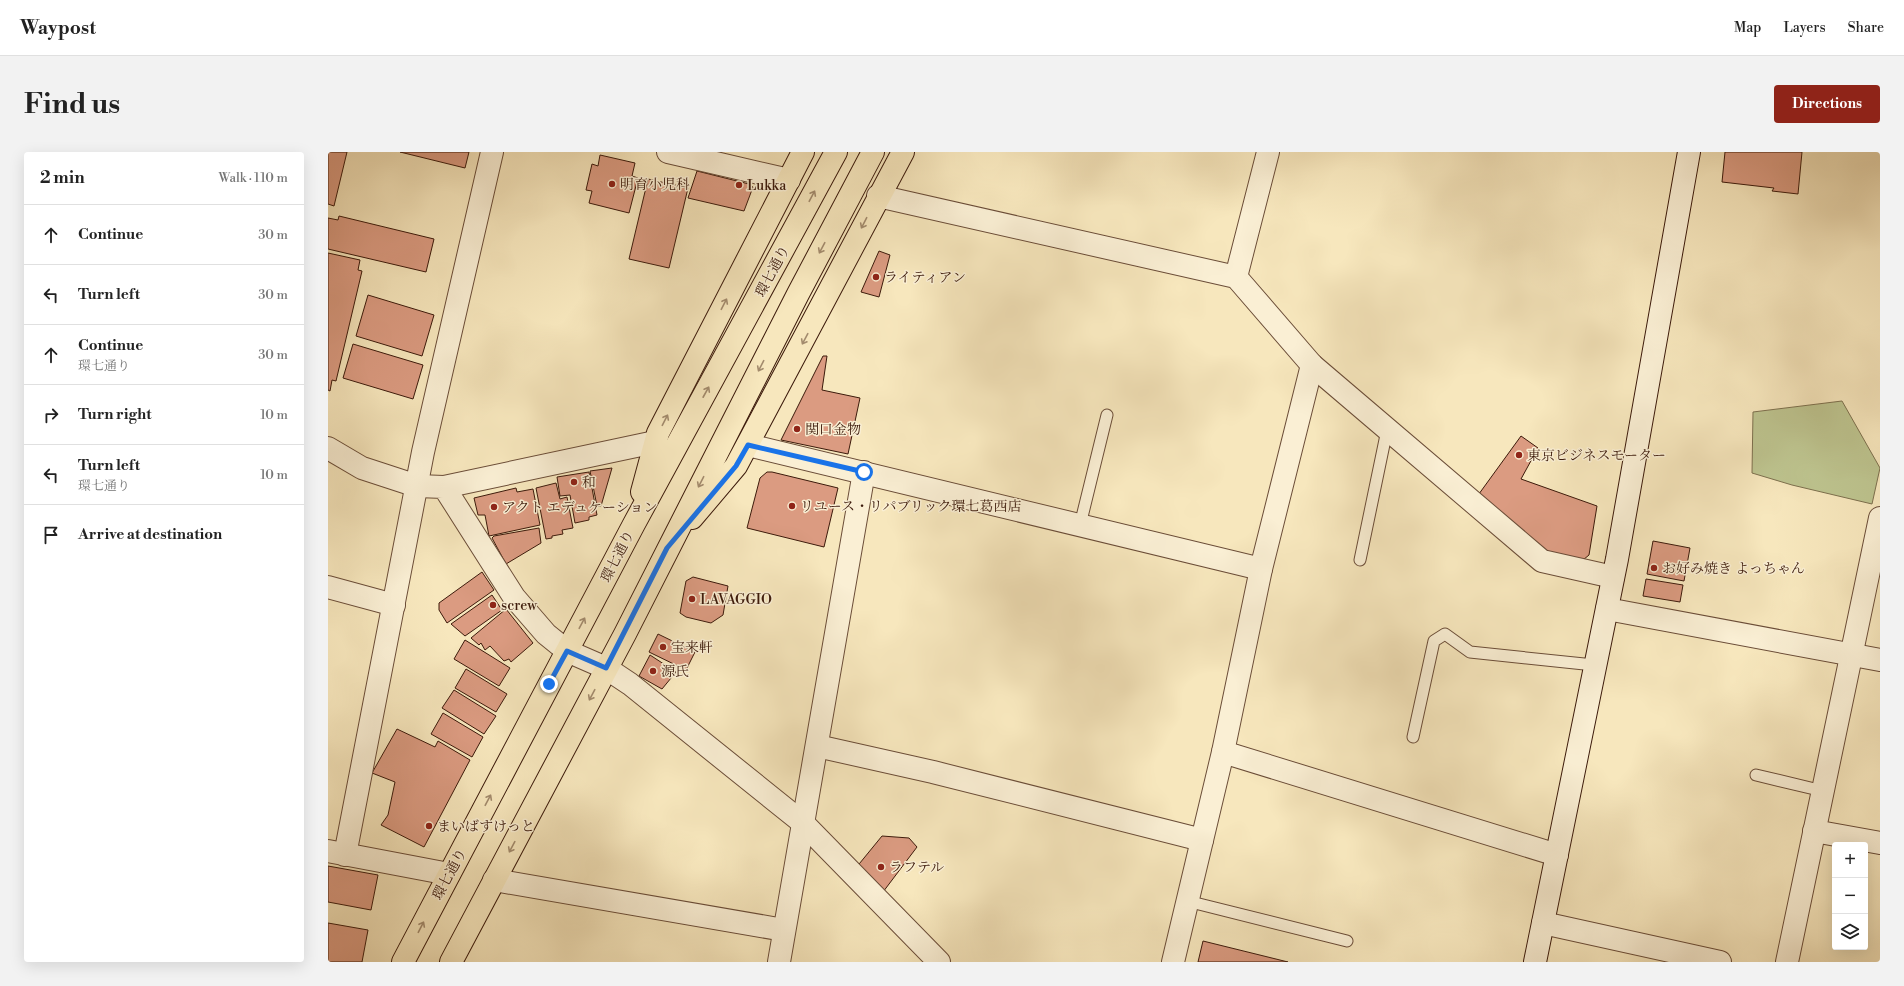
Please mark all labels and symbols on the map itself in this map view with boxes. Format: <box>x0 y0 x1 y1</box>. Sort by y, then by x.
place label: 明育小児科 <box>620 176 690 194</box>
place label: Lukka <box>747 177 787 195</box>
marker: 明育小児科 <box>607 179 617 189</box>
marker: Lukka <box>734 180 744 190</box>
one-way arrow <box>809 191 817 203</box>
one-way arrow <box>860 217 868 229</box>
one-way arrow <box>818 242 826 254</box>
street label: 環七通り <box>752 243 794 300</box>
place label: ライティアン <box>884 269 966 287</box>
marker: ライティアン <box>871 272 881 282</box>
one-way arrow <box>721 299 729 311</box>
one-way arrow <box>800 333 808 345</box>
one-way arrow <box>757 360 764 372</box>
one-way arrow <box>703 386 711 398</box>
one-way arrow <box>661 414 669 426</box>
place label: 関口金物 <box>805 421 861 439</box>
marker: 関口金物 <box>792 424 802 434</box>
place label: 東京ビジネスモーター <box>1527 447 1666 465</box>
marker: 東京ビジネスモーター <box>1514 450 1524 460</box>
route start <box>855 463 873 481</box>
place label: 和 <box>582 474 596 492</box>
one-way arrow <box>697 475 705 487</box>
marker: 和 <box>569 477 579 487</box>
place label: リユース・リパブリック環七葛西店 <box>800 498 1021 516</box>
place label: アクト エデュケーション <box>502 499 657 517</box>
marker: リユース・リパブリック環七葛西店 <box>787 501 797 511</box>
marker: アクト エデュケーション <box>489 502 499 512</box>
street label: 環七通り <box>597 527 639 585</box>
place label: お好み焼き よっちゃん <box>1662 560 1805 578</box>
marker: お好み焼き よっちゃん <box>1649 563 1659 573</box>
place label: LAVAGGIO <box>700 591 772 609</box>
marker: LAVAGGIO <box>687 594 697 604</box>
place label: screw <box>501 597 537 615</box>
marker: screw <box>488 600 498 610</box>
one-way arrow <box>579 618 587 630</box>
place label: 宝来軒 <box>671 639 713 657</box>
marker: 宝来軒 <box>658 642 668 652</box>
place label: 源氏 <box>661 663 689 681</box>
marker: 源氏 <box>648 666 658 676</box>
route end <box>540 675 558 693</box>
one-way arrow <box>588 689 596 701</box>
one-way arrow <box>485 794 492 806</box>
place label: まいばすけっと <box>437 818 535 836</box>
marker: まいばすけっと <box>424 821 434 831</box>
one-way arrow <box>508 841 515 853</box>
street label: 環七通り <box>429 846 471 903</box>
place label: ラフテル <box>889 859 944 877</box>
marker: ラフテル <box>876 862 886 872</box>
one-way arrow <box>418 922 426 934</box>

